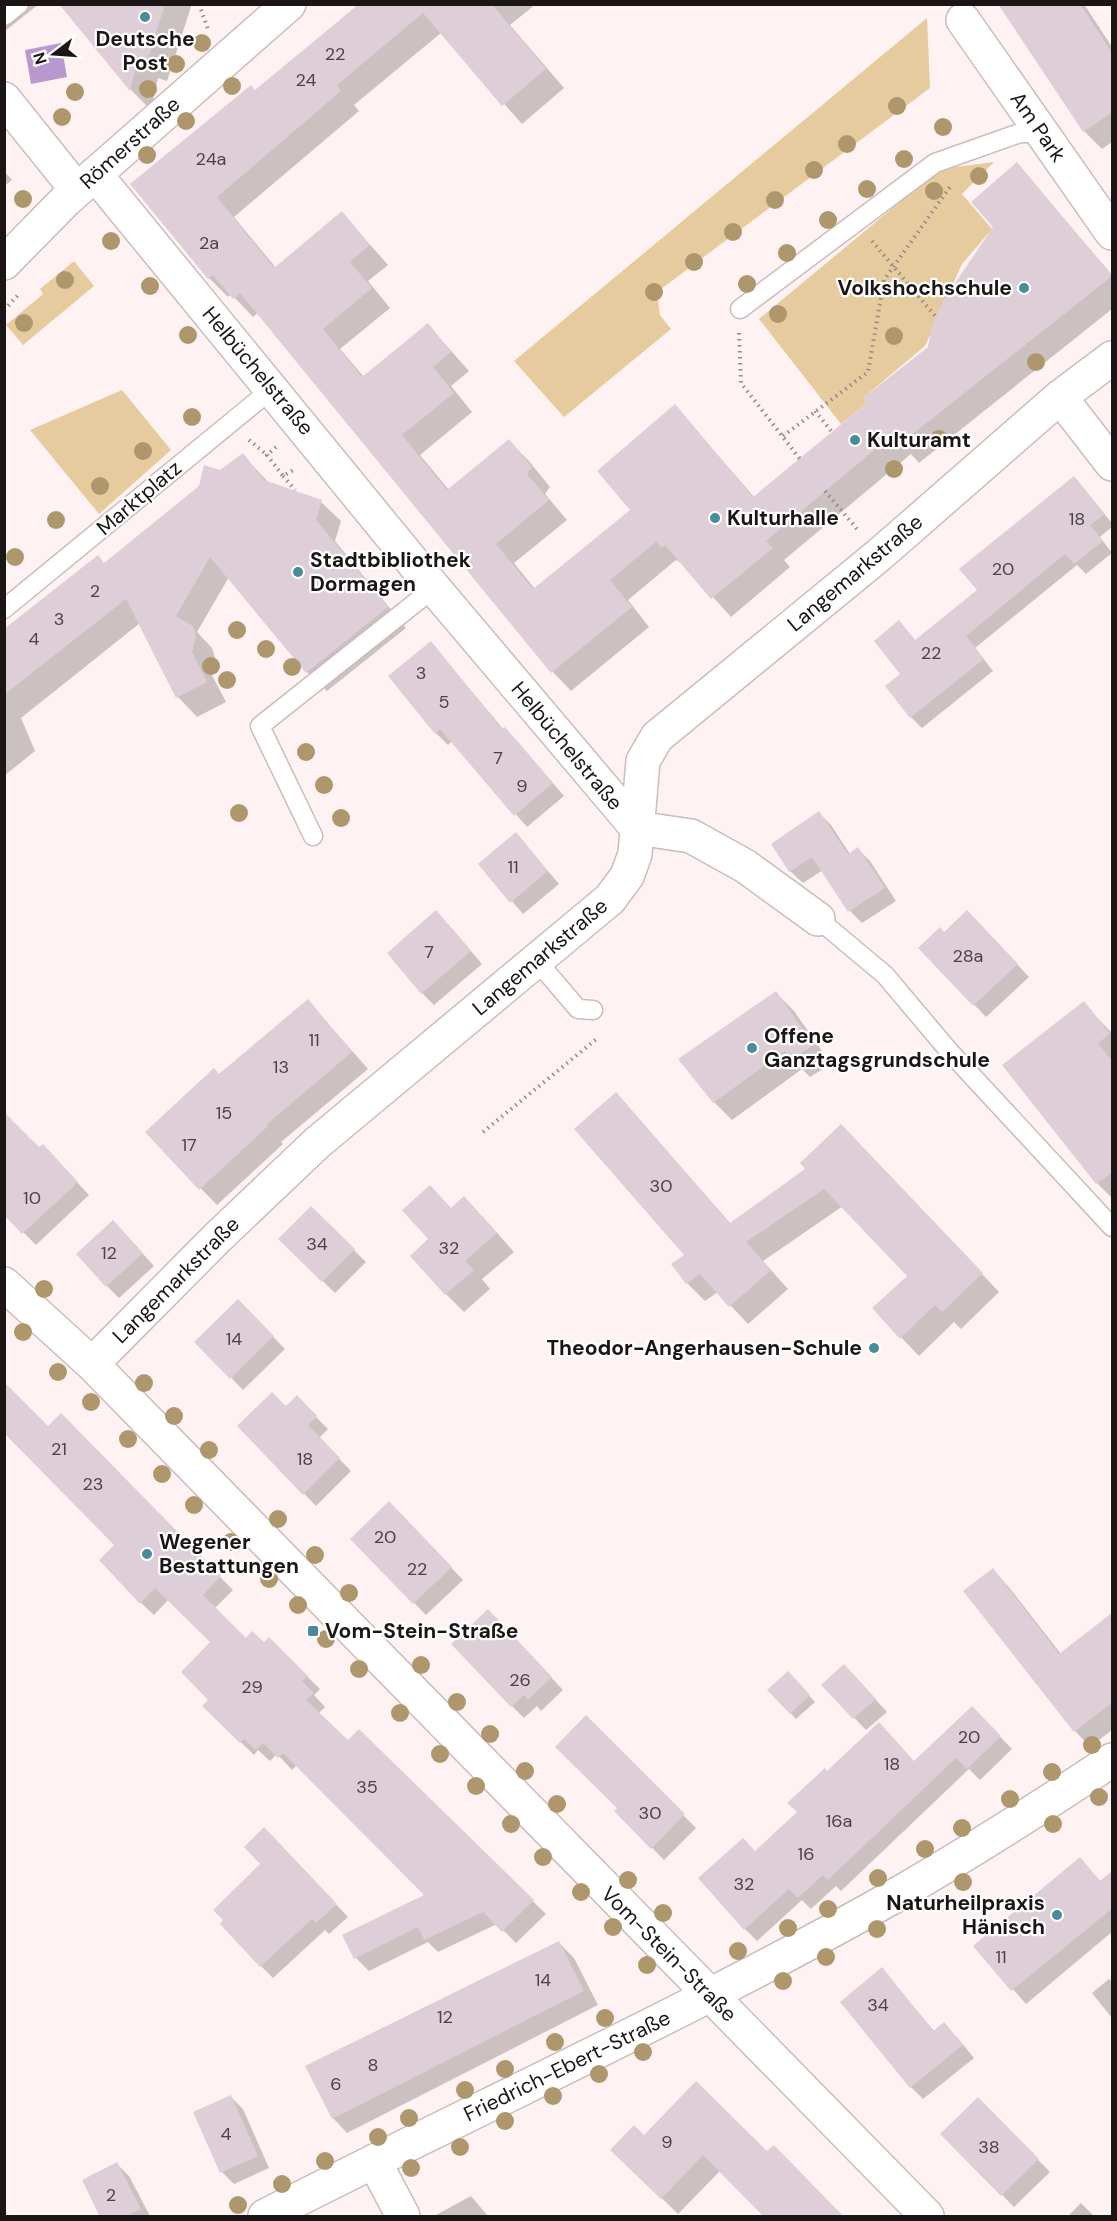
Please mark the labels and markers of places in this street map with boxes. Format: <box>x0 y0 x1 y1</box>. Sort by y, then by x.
marker: Deutsche Post <box>138 10 152 24</box>
place label: Deutsche Post <box>95 25 195 77</box>
place label: Volkshochschule <box>838 274 1012 302</box>
marker: Volkshochschule <box>1017 281 1031 295</box>
place label: Kulturamt <box>867 426 971 454</box>
marker: Kulturamt <box>848 433 862 447</box>
place label: Kulturhalle <box>727 504 839 532</box>
marker: Kulturhalle <box>708 511 722 525</box>
place label: Stadtbibliothek Dormagen <box>310 546 471 598</box>
marker: Stadtbibliothek Dormagen <box>291 565 305 579</box>
place label: Offene Ganztagsgrundschule <box>764 1022 990 1074</box>
marker: Offene Ganztagsgrundschule <box>745 1041 759 1055</box>
place label: Theodor-Angerhausen-Schule <box>547 1334 862 1362</box>
marker: Theodor-Angerhausen-Schule <box>867 1341 881 1355</box>
place label: Wegener Bestattungen <box>159 1528 299 1580</box>
marker: Wegener Bestattungen <box>140 1547 154 1561</box>
place label: Vom-Stein-Straße <box>325 1617 518 1645</box>
marker: Vom-Stein-Straße <box>306 1624 320 1638</box>
place label: Naturheilpraxis Hänisch <box>886 1889 1045 1941</box>
marker: Naturheilpraxis Hänisch <box>1050 1908 1064 1922</box>

